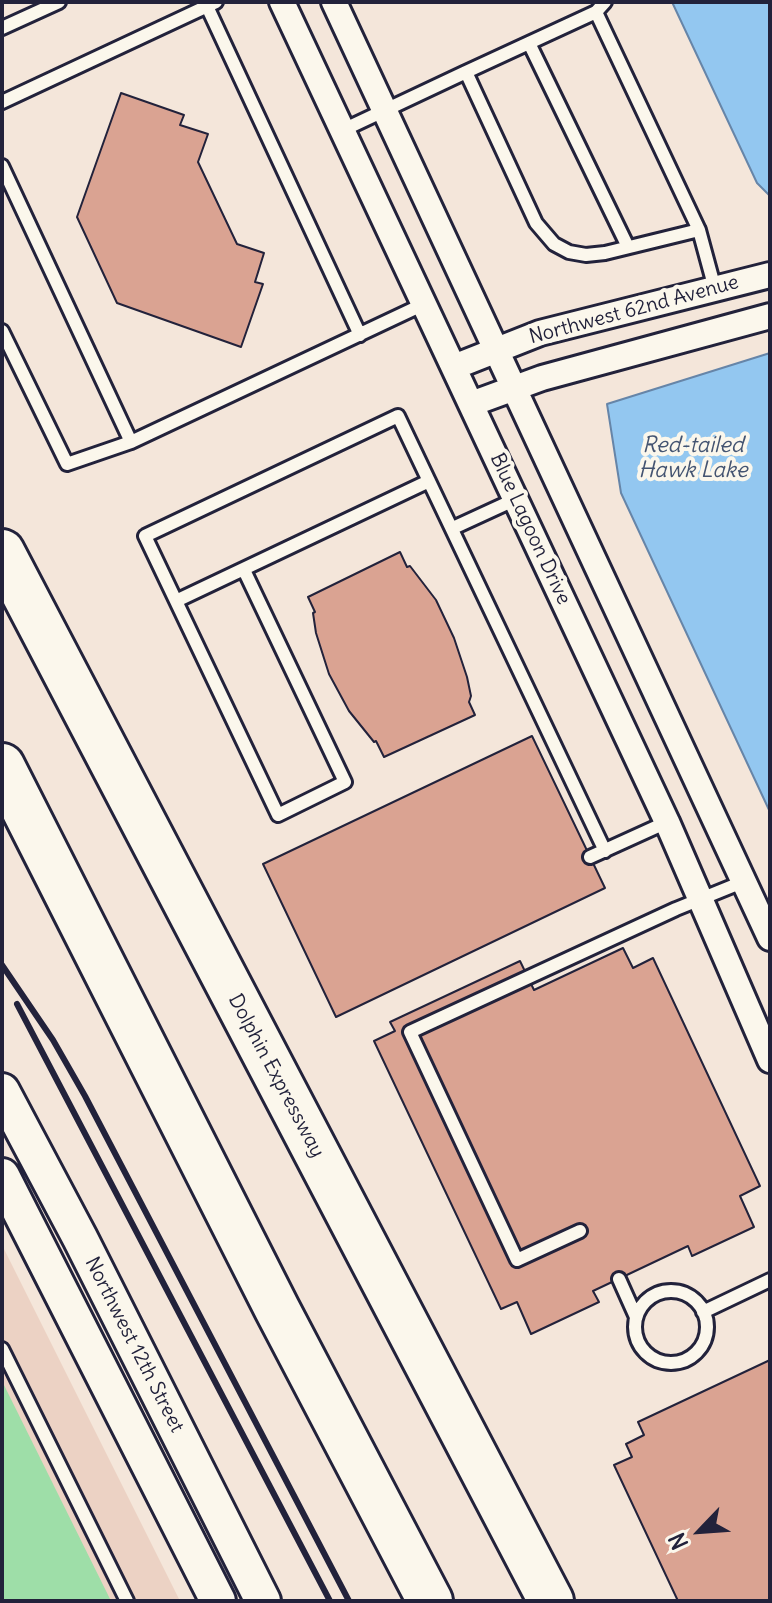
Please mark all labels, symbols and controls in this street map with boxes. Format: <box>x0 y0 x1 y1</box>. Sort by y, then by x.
street label: Northwest 62nd Avenue <box>527 270 741 350</box>
water label: Red-tailed Hawk Lake <box>638 433 748 484</box>
street label: Blue Lagoon Drive <box>484 450 576 608</box>
street label: Dolphin Expressway <box>223 990 329 1162</box>
street label: Northwest 12th Street <box>79 1253 189 1437</box>
north arrow <box>660 1491 740 1571</box>
text: N <box>662 1528 694 1554</box>

